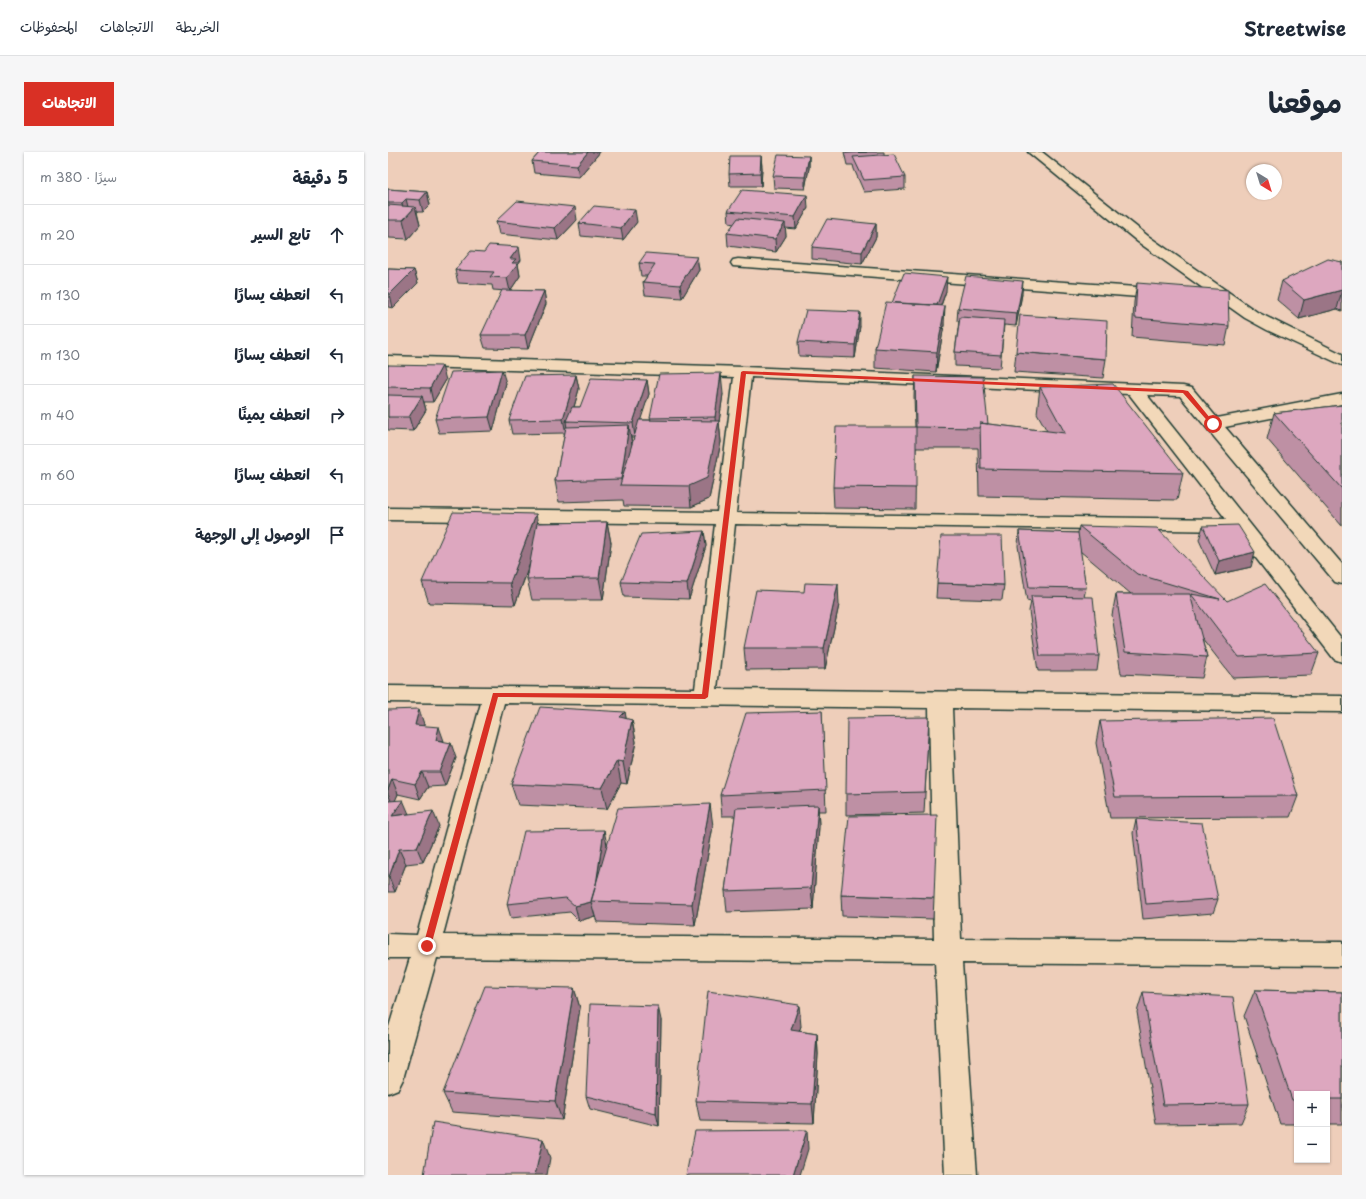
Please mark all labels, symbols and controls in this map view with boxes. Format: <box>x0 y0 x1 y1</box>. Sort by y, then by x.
text: Streetwise <box>1244 14 1346 42</box>
text: المحفوظات <box>20 16 78 37</box>
text: الاتجاهات <box>100 16 154 37</box>
text: الخريطة <box>176 16 219 37</box>
text: موقعنا <box>1268 80 1342 123</box>
button: الاتجاهات <box>24 82 114 126</box>
text: 5 دقيقة <box>292 164 348 190</box>
north arrow <box>1246 164 1282 200</box>
text: سيرًا · 380 m <box>40 167 117 186</box>
text: تابع السير <box>252 222 310 245</box>
icon: ahead <box>326 224 348 246</box>
text: 20 m <box>40 225 75 244</box>
text: انعطف يسارًا <box>234 282 310 305</box>
icon: left <box>326 284 348 306</box>
text: 130 m <box>40 285 80 304</box>
text: انعطف يسارًا <box>234 342 310 365</box>
icon: left <box>326 344 348 366</box>
text: 130 m <box>40 345 80 364</box>
text: انعطف يمينًا <box>238 402 310 425</box>
icon: right <box>326 404 348 426</box>
text: 40 m <box>40 405 74 424</box>
route start <box>1204 415 1222 433</box>
text: انعطف يسارًا <box>234 462 310 485</box>
icon: left <box>326 464 348 486</box>
text: 60 m <box>40 465 75 484</box>
text: الوصول إلى الوجهة <box>195 522 310 545</box>
icon: arrive <box>326 524 348 546</box>
route end <box>418 937 436 955</box>
map controls <box>1294 1091 1330 1163</box>
button: + <box>1294 1091 1330 1127</box>
button: − <box>1294 1127 1330 1163</box>

